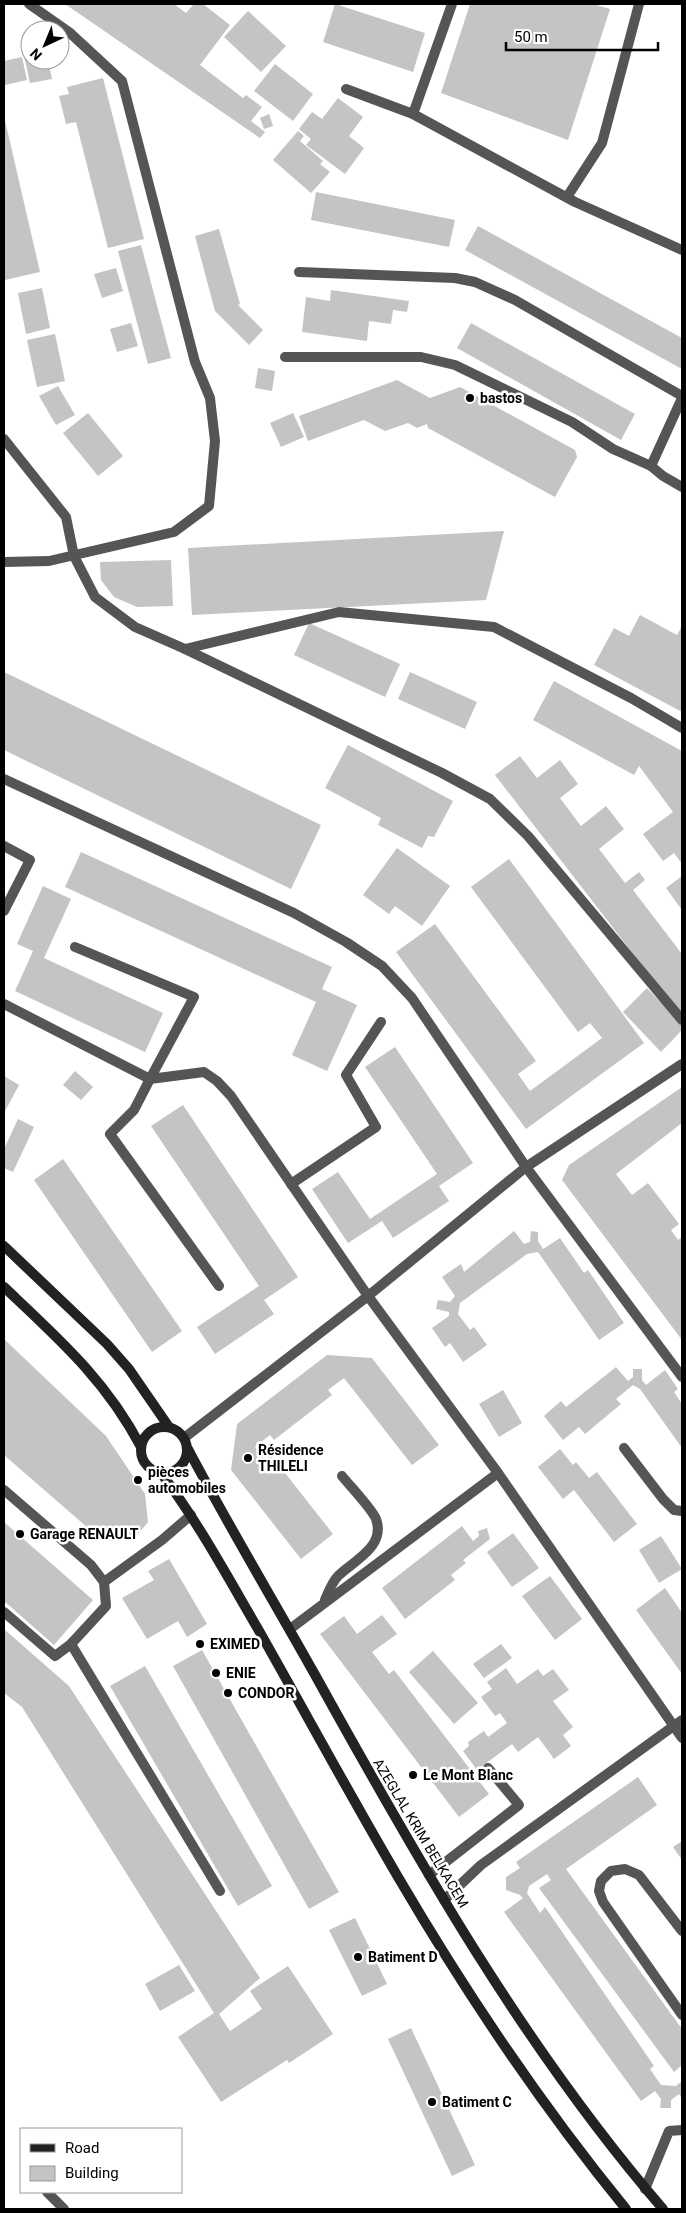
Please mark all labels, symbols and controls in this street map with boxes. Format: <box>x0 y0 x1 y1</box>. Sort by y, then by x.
north arrow <box>20 20 70 70</box>
scale bar <box>506 20 658 52</box>
text: 50 m <box>514 28 548 46</box>
text: N <box>27 45 45 64</box>
place label: bastos <box>480 390 522 406</box>
marker: bastos <box>464 392 476 404</box>
place label: Résidence THILELI <box>258 1442 324 1474</box>
marker: Résidence THILELI <box>242 1452 254 1464</box>
place label: pièces automobiles <box>148 1464 226 1496</box>
marker: pièces automobiles <box>132 1474 144 1486</box>
place label: Garage RENAULT <box>30 1526 139 1542</box>
marker: Garage RENAULT <box>14 1528 26 1540</box>
place label: EXIMED <box>210 1636 260 1652</box>
marker: EXIMED <box>194 1638 206 1650</box>
place label: ENIE <box>226 1665 256 1681</box>
marker: ENIE <box>210 1667 222 1679</box>
place label: CONDOR <box>238 1685 294 1701</box>
marker: CONDOR <box>222 1687 234 1699</box>
street label: AZEGLAL KRIM BELKACEM <box>370 1756 472 1910</box>
place label: Le Mont Blanc <box>423 1767 513 1783</box>
marker: Le Mont Blanc <box>407 1769 419 1781</box>
place label: Batiment D <box>368 1949 438 1965</box>
marker: Batiment D <box>352 1951 364 1963</box>
place label: Batiment C <box>442 2094 512 2110</box>
marker: Batiment C <box>426 2096 438 2108</box>
legend <box>20 2128 182 2193</box>
text: Road <box>65 2139 99 2157</box>
text: Building <box>65 2164 119 2182</box>

